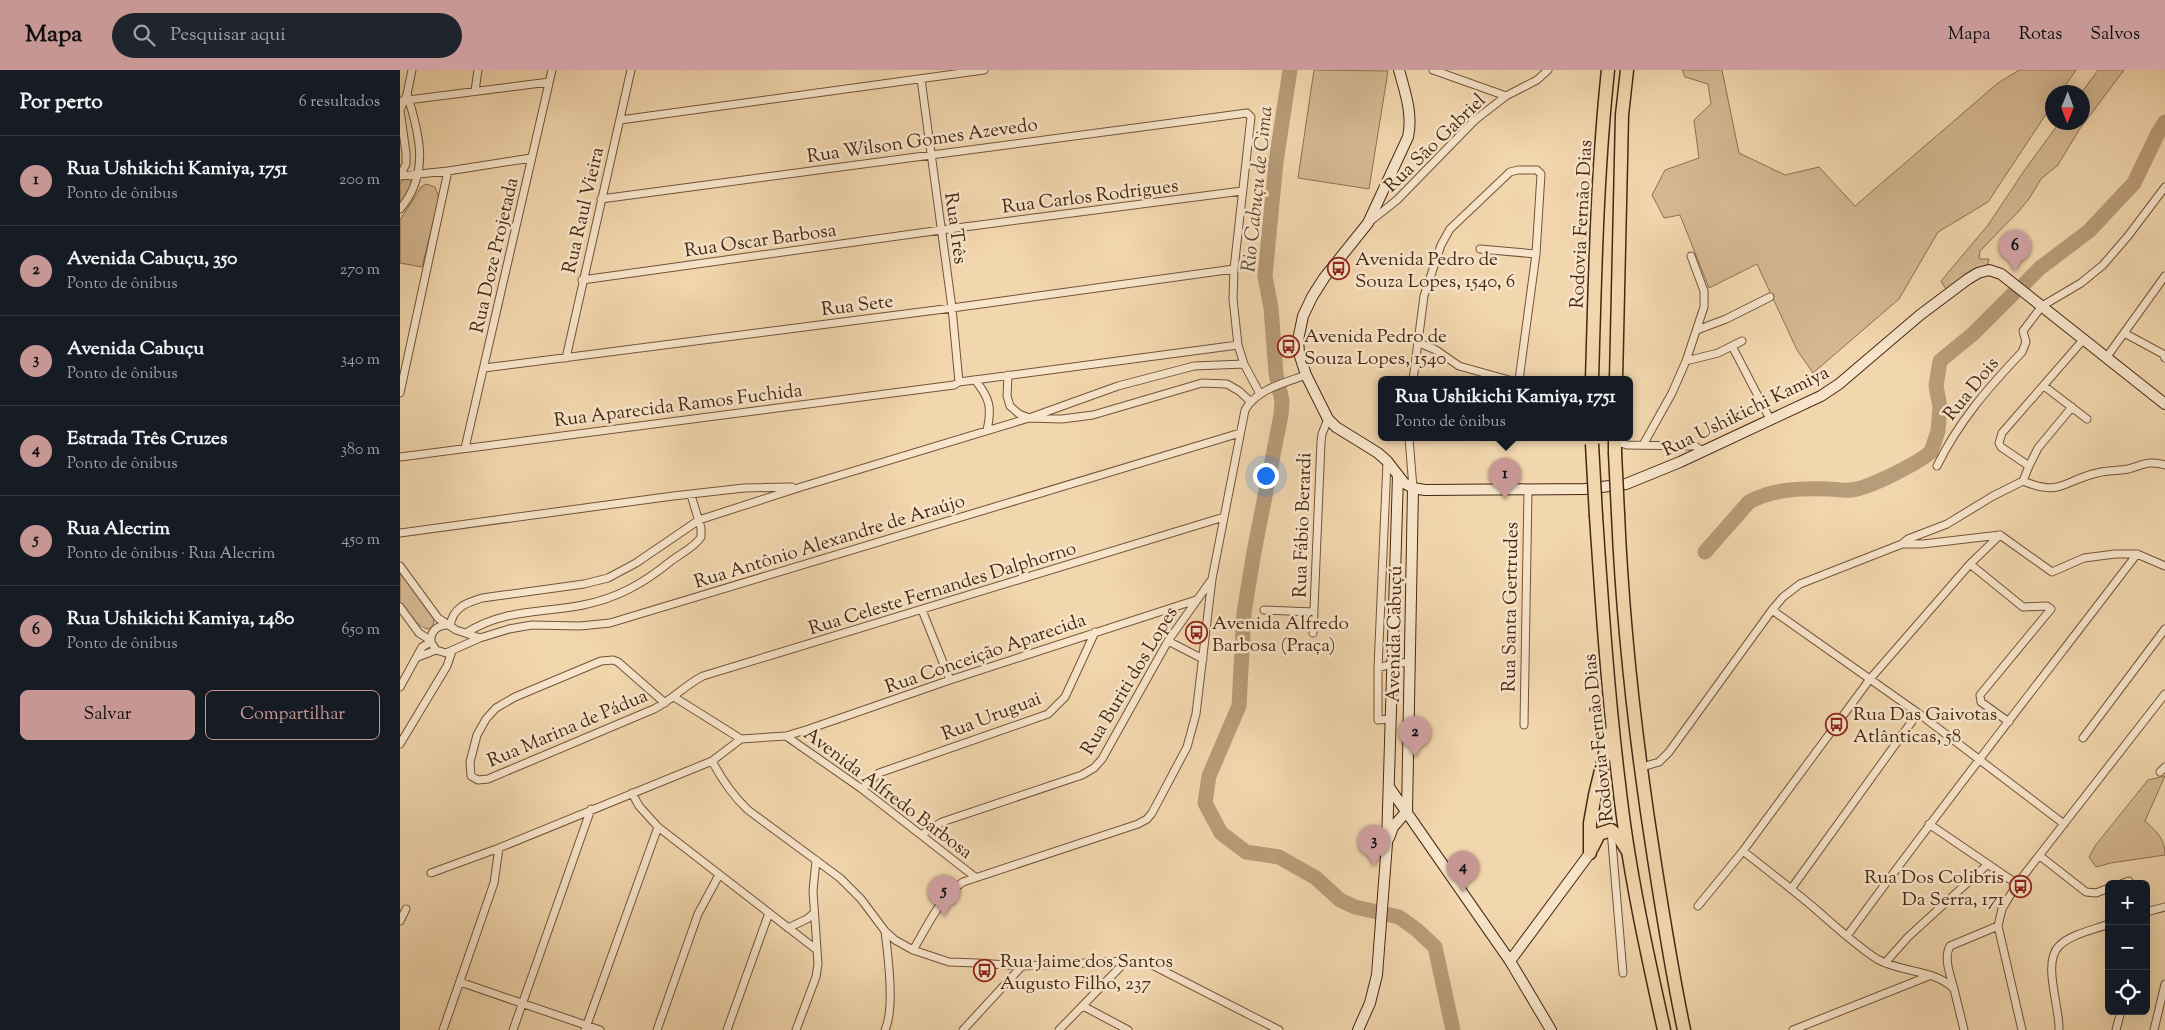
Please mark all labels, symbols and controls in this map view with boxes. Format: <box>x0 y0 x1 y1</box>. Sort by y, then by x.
search box <box>112 13 462 58</box>
text: Mapa <box>25 18 82 52</box>
icon: search <box>130 21 158 49</box>
text: Pesquisar aqui <box>170 22 286 49</box>
text: Mapa <box>1948 22 1991 48</box>
text: Rotas <box>2019 22 2062 48</box>
text: Salvos <box>2090 22 2140 48</box>
north arrow <box>2045 85 2090 130</box>
text: Por perto <box>20 88 103 118</box>
street label: Rua São Gabriel <box>1379 88 1493 199</box>
text: 6 resultados <box>299 91 380 114</box>
water label: Rio Cabuçu de Cima <box>1235 105 1282 274</box>
street label: Rua Wilson Gomes Azevedo <box>805 112 1040 171</box>
street label: Rodovia Fernão Dias <box>1565 139 1600 309</box>
street label: Rua Raul Vieira <box>557 145 612 276</box>
text: Rua Ushikichi Kamiya, 1751 <box>67 156 288 183</box>
text: 1 <box>33 169 39 192</box>
text: 200 m <box>339 169 380 192</box>
street label: Rua Carlos Rodrigues <box>1001 173 1180 222</box>
street label: Rua Doze Projetada <box>464 175 526 336</box>
text: Ponto de ônibus <box>67 183 178 206</box>
street label: Rua Três <box>936 191 973 266</box>
street label: Rua Oscar Barbosa <box>683 217 838 266</box>
pin: 6 <box>1999 230 2031 271</box>
text: Avenida Cabuçu, 350 <box>67 246 237 273</box>
place label: Avenida Pedro de Souza Lopes, 1540, 6 <box>1355 247 1515 296</box>
bus stop icon: Avenida Pedro de Souza Lopes, 1540, 6 <box>1327 257 1351 281</box>
text: 2 <box>32 259 40 282</box>
text: 270 m <box>340 259 380 282</box>
text: Ponto de ônibus <box>67 273 178 296</box>
street label: Rua Sete <box>820 289 895 324</box>
place label: Avenida Pedro de Souza Lopes, 1540 <box>1304 324 1447 373</box>
bus stop icon: Avenida Pedro de Souza Lopes, 1540 <box>1276 334 1300 358</box>
text: Avenida Cabuçu <box>67 336 204 363</box>
text: 3 <box>33 349 39 372</box>
text: 340 m <box>341 349 380 372</box>
street label: Rua Dois <box>1938 352 2006 427</box>
street label: Rua Ushikichi Kamiya <box>1658 360 1834 464</box>
text: Ponto de ônibus <box>67 363 178 386</box>
popup <box>1378 376 1633 441</box>
street label: Rua Aparecida Ramos Fuchida <box>553 378 804 435</box>
text: Rua Ushikichi Kamiya, 1751 <box>1395 384 1616 411</box>
text: Ponto de ônibus <box>1395 411 1506 434</box>
text: Estrada Três Cruzes <box>67 426 227 453</box>
text: 4 <box>32 439 40 462</box>
text: 380 m <box>340 439 380 462</box>
street label: Rua Fábio Berardi <box>1287 452 1320 598</box>
text: Ponto de ônibus <box>67 453 178 476</box>
pin: 1 <box>1489 458 1521 499</box>
your location <box>1253 463 1279 489</box>
street label: Rua Antônio Alexandre de Araújo <box>691 488 968 597</box>
text: Rua Alecrim <box>67 516 170 543</box>
street label: Rua Santa Gertrudes <box>1497 522 1526 692</box>
text: 5 <box>33 529 39 552</box>
text: 450 m <box>341 529 380 552</box>
street label: Rua Celeste Fernandes Dalphorno <box>806 536 1080 643</box>
text: Ponto de ônibus · Rua Alecrim <box>67 543 275 566</box>
street label: Avenida Cabuçú <box>1381 565 1410 703</box>
street label: Rua Buriti dos Lopes <box>1075 602 1185 761</box>
text: Rua Ushikichi Kamiya, 1480 <box>67 606 294 633</box>
street label: Rua Conceição Aparecida <box>882 607 1090 701</box>
place label: Avenida Alfredo Barbosa (Praça) <box>1212 611 1349 660</box>
text: 6 <box>32 619 40 642</box>
text: 650 m <box>341 619 380 642</box>
bus stop icon: Avenida Alfredo Barbosa (Praça) <box>1184 621 1208 645</box>
text: Ponto de ônibus <box>67 633 178 656</box>
street label: Rodovia Fernão Dias <box>1577 652 1622 823</box>
street label: Rua Marina de Pádua <box>484 683 653 775</box>
street label: Rua Uruguai <box>938 686 1046 749</box>
button: Salvar <box>20 690 195 740</box>
button: Compartilhar <box>205 690 380 740</box>
place label: Rua Das Gaivotas Atlânticas, 58 <box>1853 702 1997 751</box>
bus stop icon: Rua Das Gaivotas Atlânticas, 58 <box>1825 712 1849 736</box>
pin: 2 <box>1399 716 1431 757</box>
street label: Avenida Alfredo Barbosa <box>797 721 978 867</box>
pin: 3 <box>1358 825 1390 866</box>
pin: 4 <box>1447 851 1479 892</box>
place label: Rua Dos Colibris Da Serra, 171 <box>1864 865 2005 914</box>
pin: 5 <box>928 875 960 916</box>
bus stop icon: Rua Dos Colibris Da Serra, 171 <box>2008 875 2032 899</box>
map controls <box>2105 880 2150 1015</box>
button: + <box>2105 880 2150 925</box>
button: − <box>2105 925 2150 970</box>
place label: Rua Jaime dos Santos Augusto Filho, 237 <box>1000 949 1173 998</box>
bus stop icon: Rua Jaime dos Santos Augusto Filho, 237 <box>972 959 996 983</box>
button: locate <box>2105 970 2150 1015</box>

